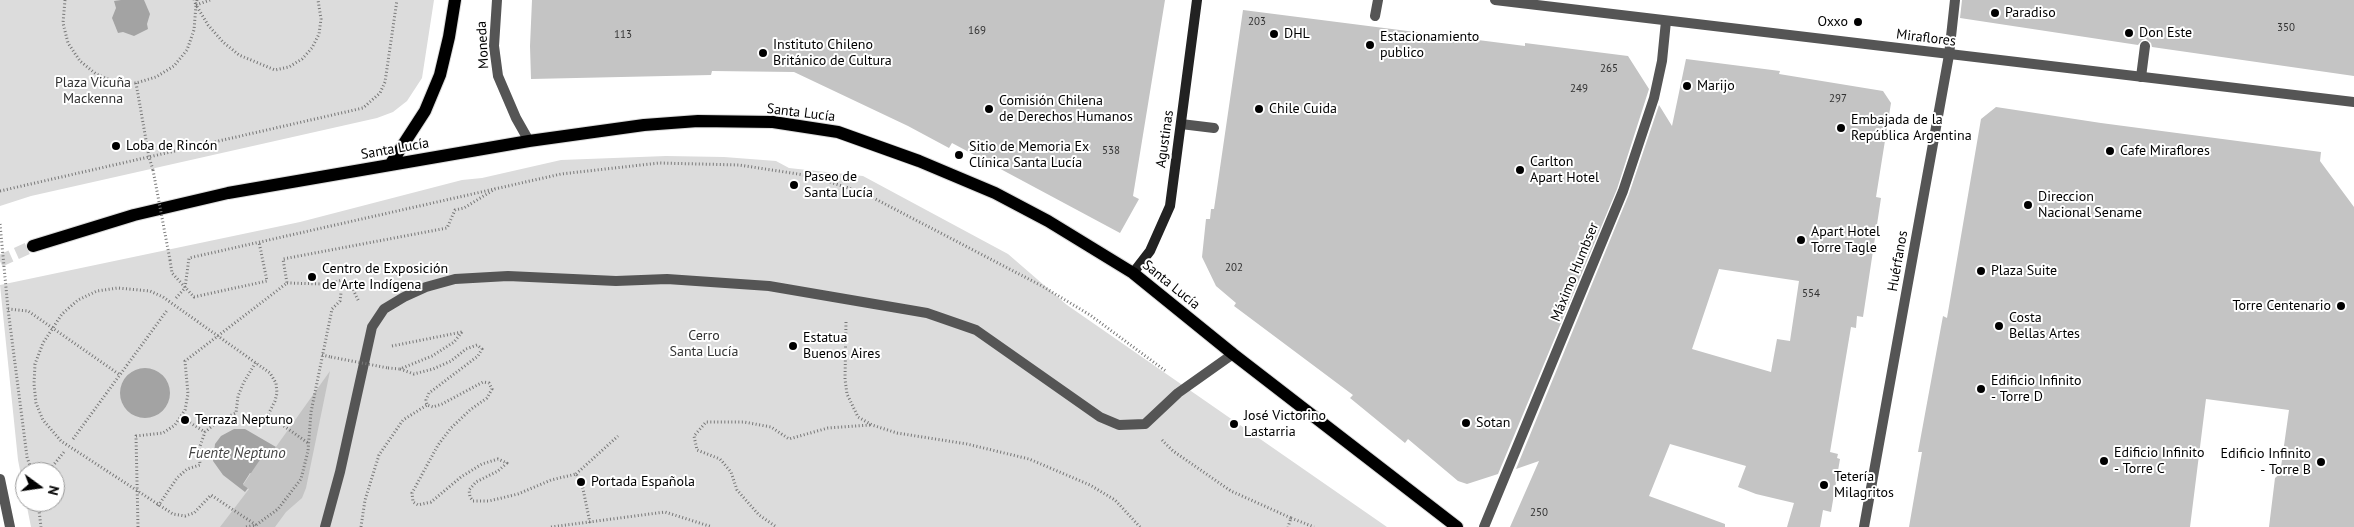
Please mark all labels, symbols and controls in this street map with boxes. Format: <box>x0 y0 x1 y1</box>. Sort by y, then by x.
place label: Paradiso <box>2005 5 2056 21</box>
marker: Paradiso <box>1989 7 2001 19</box>
place label: Oxxo <box>1817 14 1848 30</box>
house number: 203 <box>1248 15 1266 29</box>
marker: Oxxo <box>1852 16 1864 28</box>
street label: Moneda <box>473 21 493 69</box>
house number: 350 <box>2277 21 2295 35</box>
house number: 169 <box>968 24 986 38</box>
place label: Don Este <box>2139 25 2192 41</box>
place label: DHL <box>1284 26 1310 42</box>
street label: Miraflores <box>1895 26 1957 50</box>
marker: Don Este <box>2123 27 2135 39</box>
house number: 113 <box>614 28 632 42</box>
marker: DHL <box>1268 28 1280 40</box>
place label: Estacionamiento publico <box>1380 29 1479 62</box>
place label: Instituto Chileno Británico de Cultura <box>773 37 892 70</box>
marker: Estacionamiento publico <box>1364 39 1376 51</box>
marker: Instituto Chileno Británico de Cultura <box>757 47 769 59</box>
house number: 265 <box>1600 62 1618 76</box>
park label: Plaza Vicuña Mackenna <box>55 75 131 108</box>
place label: Marijo <box>1697 78 1735 94</box>
marker: Marijo <box>1681 80 1693 92</box>
house number: 249 <box>1570 82 1588 96</box>
house number: 297 <box>1829 92 1847 106</box>
place label: Comisión Chilena de Derechos Humanos <box>999 93 1133 125</box>
street label: Santa Lucía <box>766 100 836 126</box>
place label: Chile Cuida <box>1269 101 1337 117</box>
marker: Comisión Chilena de Derechos Humanos <box>983 103 995 115</box>
marker: Chile Cuida <box>1253 103 1265 115</box>
street label: Agustinas <box>1153 109 1177 169</box>
place label: Embajada de la República Argentina <box>1851 112 1972 144</box>
marker: Embajada de la República Argentina <box>1835 122 1847 134</box>
street label: Santa Lucía <box>360 135 430 163</box>
place label: Loba de Rincón <box>126 138 217 154</box>
place label: Sitio de Memoria Ex Clínica Santa Lucía <box>969 139 1089 172</box>
marker: Loba de Rincón <box>110 140 122 152</box>
place label: Cafe Miraflores <box>2120 143 2210 159</box>
house number: 538 <box>1102 144 1120 158</box>
marker: Cafe Miraflores <box>2104 145 2116 157</box>
marker: Sitio de Memoria Ex Clínica Santa Lucía <box>953 149 965 161</box>
place label: Carlton Apart Hotel <box>1530 154 1599 186</box>
marker: Carlton Apart Hotel <box>1514 164 1526 176</box>
place label: Paseo de Santa Lucía <box>804 169 873 202</box>
marker: Paseo de Santa Lucía <box>788 179 800 191</box>
place label: Direccion Nacional Sename <box>2038 189 2142 222</box>
marker: Direccion Nacional Sename <box>2022 199 2034 211</box>
street label: Máximo Humbser <box>1548 220 1602 324</box>
place label: Apart Hotel Torre Tagle <box>1811 224 1880 256</box>
street label: Huérfanos <box>1884 229 1912 293</box>
marker: Apart Hotel Torre Tagle <box>1795 234 1807 246</box>
street label: Santa Lucía <box>1139 257 1203 313</box>
place label: Centro de Exposición de Arte Indígena <box>322 261 448 294</box>
house number: 202 <box>1225 261 1243 275</box>
place label: Plaza Suite <box>1991 263 2057 279</box>
marker: Plaza Suite <box>1975 265 1987 277</box>
marker: Centro de Exposición de Arte Indígena <box>306 271 318 283</box>
house number: 554 <box>1802 287 1820 301</box>
place label: Torre Centenario <box>2233 298 2331 314</box>
marker: Torre Centenario <box>2335 300 2347 312</box>
place label: Costa Bellas Artes <box>2009 310 2080 342</box>
marker: Costa Bellas Artes <box>1993 320 2005 332</box>
park label: Cerro Santa Lucía <box>670 328 738 361</box>
place label: Estatua Buenos Aires <box>803 330 880 362</box>
marker: Estatua Buenos Aires <box>787 340 799 352</box>
place label: Edificio Infinito - Torre D <box>1991 373 2081 406</box>
marker: Edificio Infinito - Torre D <box>1975 383 1987 395</box>
place label: José Victorino Lastarria <box>1244 408 1326 441</box>
place label: Terraza Neptuno <box>195 412 293 428</box>
marker: Terraza Neptuno <box>179 414 191 426</box>
place label: Sotan <box>1476 415 1510 431</box>
marker: Sotan <box>1460 417 1472 429</box>
marker: José Victorino Lastarria <box>1228 418 1240 430</box>
water label: Fuente Neptuno <box>188 445 286 463</box>
place label: Edificio Infinito - Torre C <box>2114 445 2204 478</box>
place label: Edificio Infinito - Torre B <box>2221 446 2311 478</box>
marker: Edificio Infinito - Torre C <box>2098 455 2110 467</box>
marker: Edificio Infinito - Torre B <box>2315 456 2327 468</box>
north arrow <box>15 462 65 512</box>
place label: Tetería Milagritos <box>1834 469 1894 502</box>
place label: Portada Española <box>591 474 695 490</box>
marker: Portada Española <box>575 476 587 488</box>
marker: Tetería Milagritos <box>1818 479 1830 491</box>
text: N <box>44 484 63 497</box>
house number: 250 <box>1530 506 1548 520</box>

